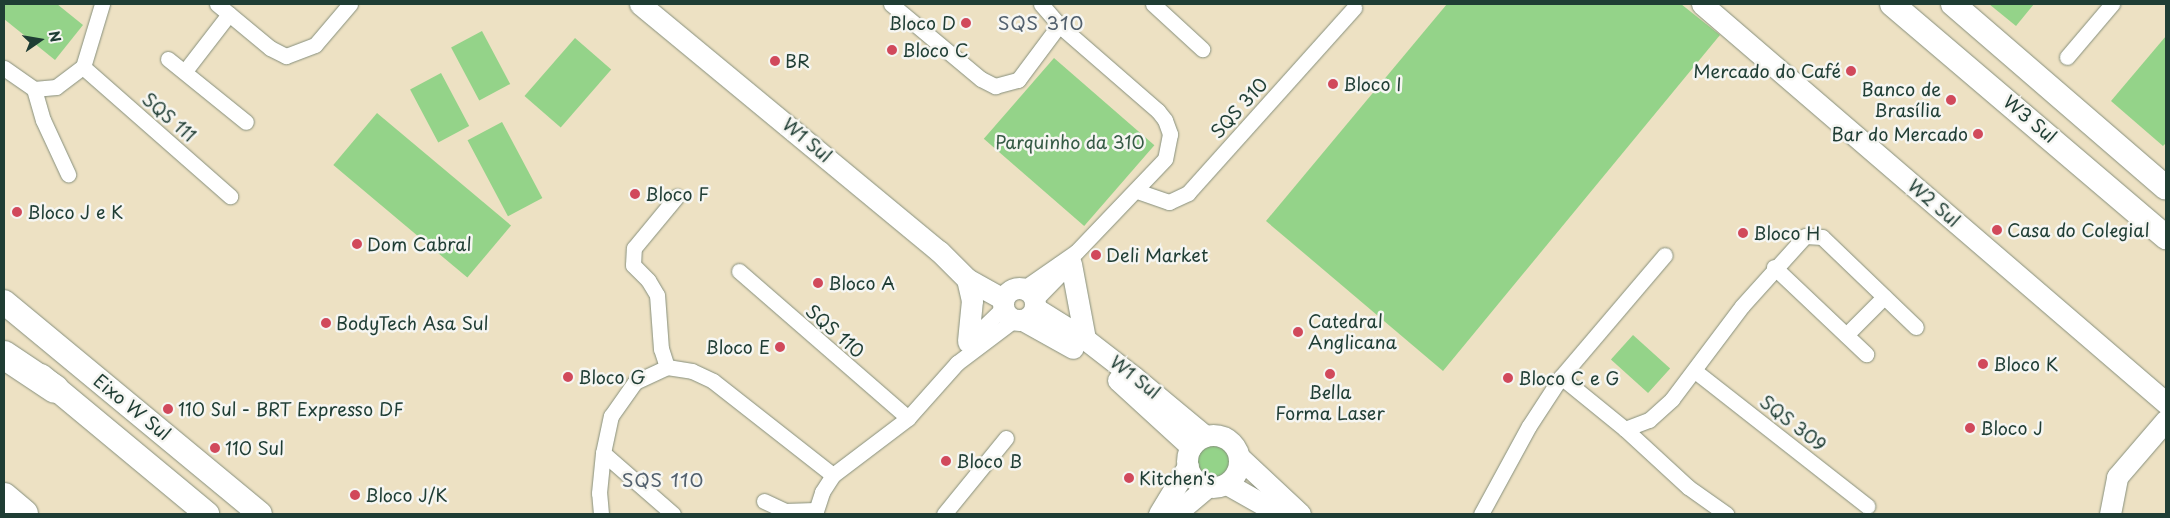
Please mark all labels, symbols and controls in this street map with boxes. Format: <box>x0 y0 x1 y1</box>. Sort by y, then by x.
place label: Bloco D <box>889 12 956 34</box>
district label: SQS 310 <box>997 12 1085 34</box>
north arrow <box>15 15 65 65</box>
marker: Bloco D <box>960 17 972 29</box>
text: N <box>44 29 67 44</box>
place label: Bloco C <box>902 39 969 61</box>
marker: Bloco C <box>886 44 898 56</box>
place label: BR <box>785 50 810 72</box>
marker: BR <box>769 55 781 67</box>
place label: Mercado do Café <box>1693 60 1841 82</box>
marker: Mercado do Café <box>1845 65 1857 77</box>
street label: SQS 310 <box>1206 73 1272 143</box>
place label: Bloco I <box>1343 73 1402 95</box>
marker: Bloco I <box>1327 78 1339 90</box>
place label: Banco de Brasília <box>1862 79 1941 122</box>
street label: SQS 111 <box>138 88 200 146</box>
street label: W3 Sul <box>1999 91 2061 147</box>
marker: Banco de Brasília <box>1945 94 1957 106</box>
street label: W1 Sul <box>778 113 836 167</box>
place label: Bar do Mercado <box>1829 123 1968 145</box>
marker: Bar do Mercado <box>1972 128 1984 140</box>
park label: Parquinho da 310 <box>995 131 1145 153</box>
street label: W2 Sul <box>1903 174 1965 232</box>
place label: Bloco F <box>645 183 709 205</box>
marker: Bloco F <box>629 188 641 200</box>
place label: Bloco J e K <box>27 201 125 223</box>
marker: Bloco J e K <box>11 206 23 218</box>
place label: Casa do Colegial <box>2007 219 2151 241</box>
place label: Bloco H <box>1753 222 1820 244</box>
marker: Casa do Colegial <box>1991 224 2003 236</box>
marker: Bloco H <box>1737 227 1749 239</box>
place label: Dom Cabral <box>367 233 472 255</box>
marker: Dom Cabral <box>351 238 363 250</box>
place label: Deli Market <box>1106 244 1208 266</box>
marker: Deli Market <box>1090 249 1102 261</box>
place label: Bloco A <box>828 272 895 294</box>
marker: Bloco A <box>812 277 824 289</box>
street label: SQS 110 <box>801 300 869 362</box>
place label: Catedral Anglicana <box>1308 311 1397 354</box>
place label: BodyTech Asa Sul <box>336 312 488 334</box>
marker: BodyTech Asa Sul <box>320 317 332 329</box>
marker: Catedral Anglicana <box>1292 326 1304 338</box>
place label: Bloco E <box>706 336 770 358</box>
marker: Bloco E <box>774 341 786 353</box>
street label: W1 Sul <box>1105 350 1165 404</box>
place label: Bloco K <box>1993 353 2059 375</box>
marker: Bloco K <box>1977 358 1989 370</box>
place label: Bloco G <box>578 366 646 388</box>
place label: Bloco C e G <box>1518 367 1621 389</box>
marker: Bella Forma Laser <box>1324 368 1336 380</box>
street label: Eixo W Sul <box>89 370 175 444</box>
marker: Bloco G <box>562 371 574 383</box>
marker: Bloco C e G <box>1502 372 1514 384</box>
place label: Bella Forma Laser <box>1276 382 1384 424</box>
street label: SQS 309 <box>1756 390 1830 456</box>
place label: 110 Sul - BRT Expresso DF <box>178 398 408 420</box>
marker: 110 Sul - BRT Expresso DF <box>162 403 174 415</box>
place label: Bloco J <box>1980 417 2044 439</box>
marker: Bloco J <box>1964 422 1976 434</box>
place label: 110 Sul <box>225 437 285 459</box>
marker: 110 Sul <box>209 442 221 454</box>
place label: Bloco B <box>956 450 1021 472</box>
marker: Bloco B <box>940 455 952 467</box>
place label: Kitchen's <box>1139 467 1215 489</box>
district label: SQS 110 <box>621 469 705 491</box>
marker: Kitchen's <box>1123 472 1135 484</box>
place label: Bloco J/K <box>365 484 449 506</box>
marker: Bloco J/K <box>349 489 361 501</box>

